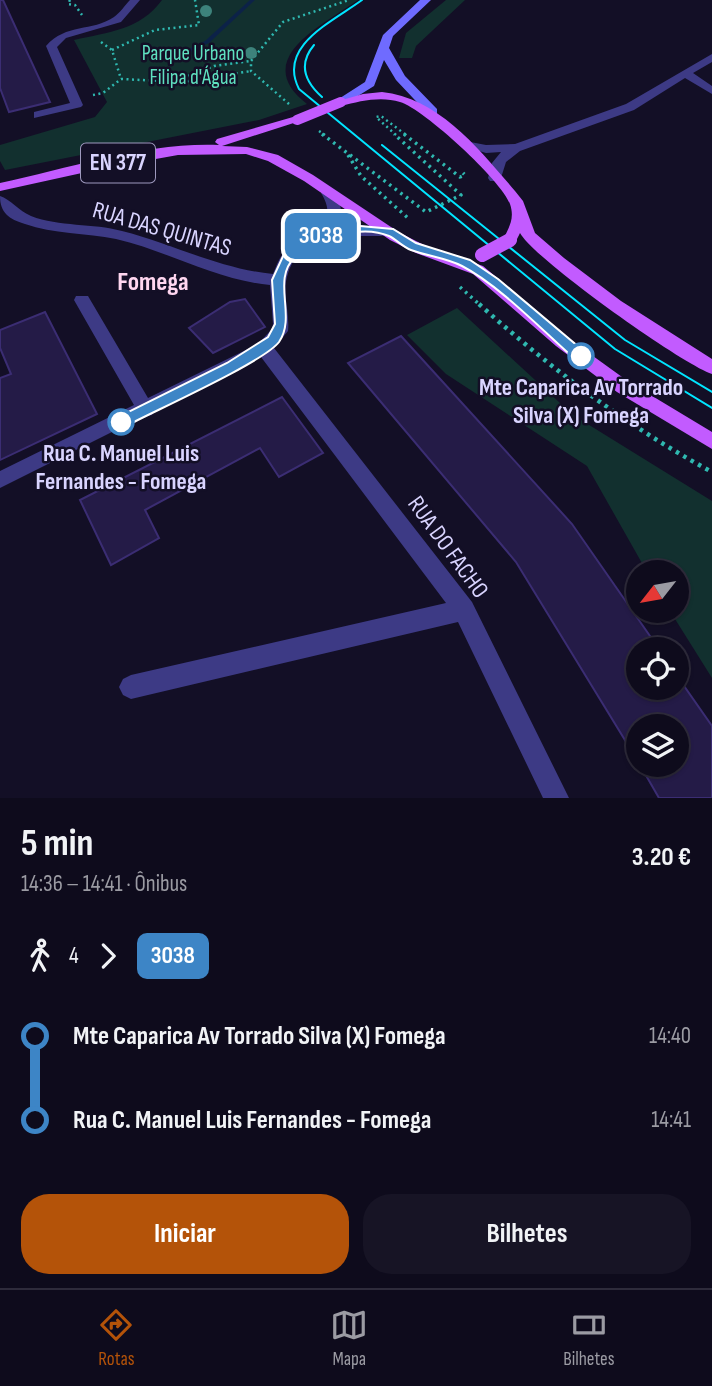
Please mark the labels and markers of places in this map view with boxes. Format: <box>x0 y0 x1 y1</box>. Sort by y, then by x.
marker: Mte Caparica Av Torrado Silva (X) Fomega <box>568 343 594 369</box>
place label: Mte Caparica Av Torrado Silva (X) Fomega <box>479 373 683 430</box>
marker: Rua C. Manuel Luis Fernandes - Fomega <box>108 409 134 435</box>
place label: Rua C. Manuel Luis Fernandes - Fomega <box>36 439 206 496</box>

